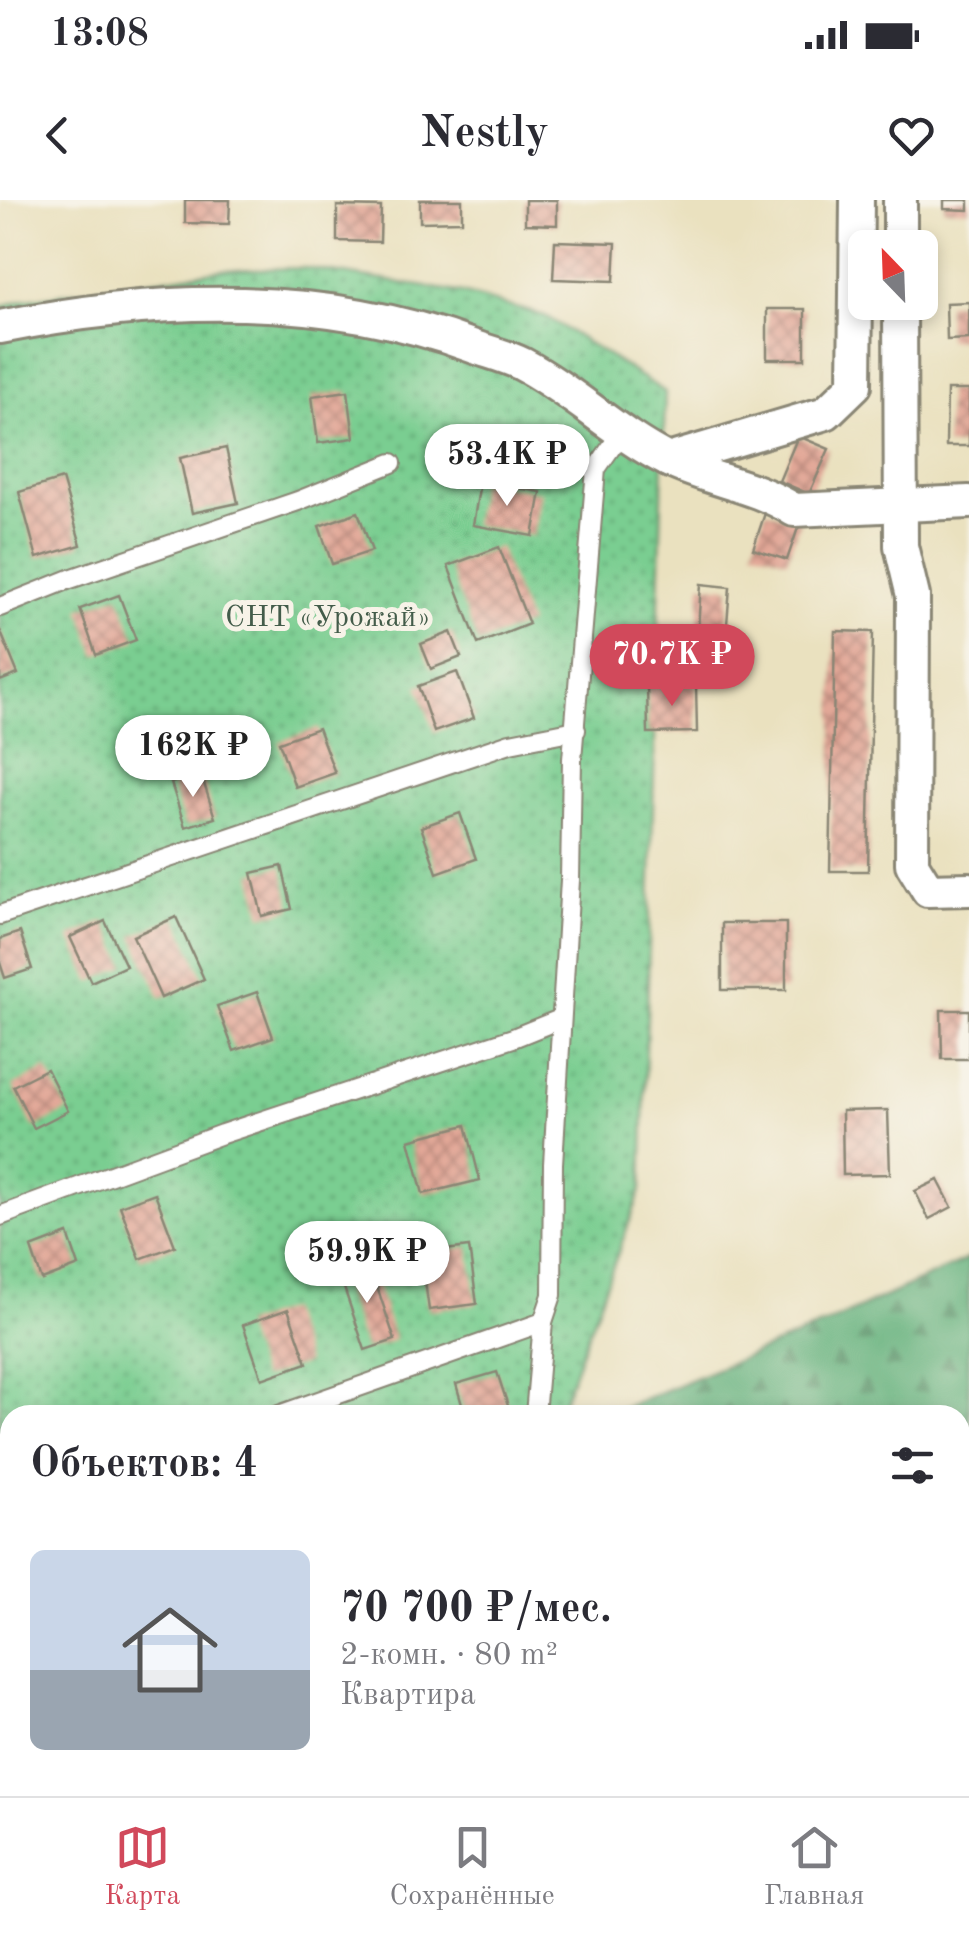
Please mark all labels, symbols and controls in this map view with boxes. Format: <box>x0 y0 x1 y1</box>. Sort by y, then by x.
text: 13:08 <box>50 16 149 54</box>
icon: back <box>30 108 85 163</box>
icon: heart <box>884 108 939 163</box>
text: Nestly <box>420 112 549 157</box>
north arrow <box>848 230 938 320</box>
map controls <box>848 230 938 320</box>
pin: 53.4K ₽ <box>415 424 599 509</box>
text: 53.4K ₽ <box>447 440 567 472</box>
park label: СНТ «Урожай» <box>225 603 431 633</box>
pin: 70.7K ₽ <box>580 624 764 709</box>
text: 70.7K ₽ <box>612 640 732 672</box>
pin: 162K ₽ <box>112 715 274 800</box>
text: 162K ₽ <box>137 731 249 763</box>
pin: 59.9K ₽ <box>275 1221 459 1306</box>
text: 59.9K ₽ <box>307 1237 427 1269</box>
icon: filters <box>885 1438 940 1493</box>
text: Объектов: 4 <box>30 1444 258 1486</box>
text: 70 700 ₽/мес. <box>340 1589 612 1631</box>
icon: home <box>110 1590 230 1710</box>
text: 2-комн. · 80 m² <box>340 1640 558 1672</box>
text: Квартира <box>340 1680 476 1712</box>
tab: Карта <box>105 1820 180 1915</box>
tab: Сохранённые <box>389 1820 555 1915</box>
tab: Главная <box>764 1820 864 1915</box>

